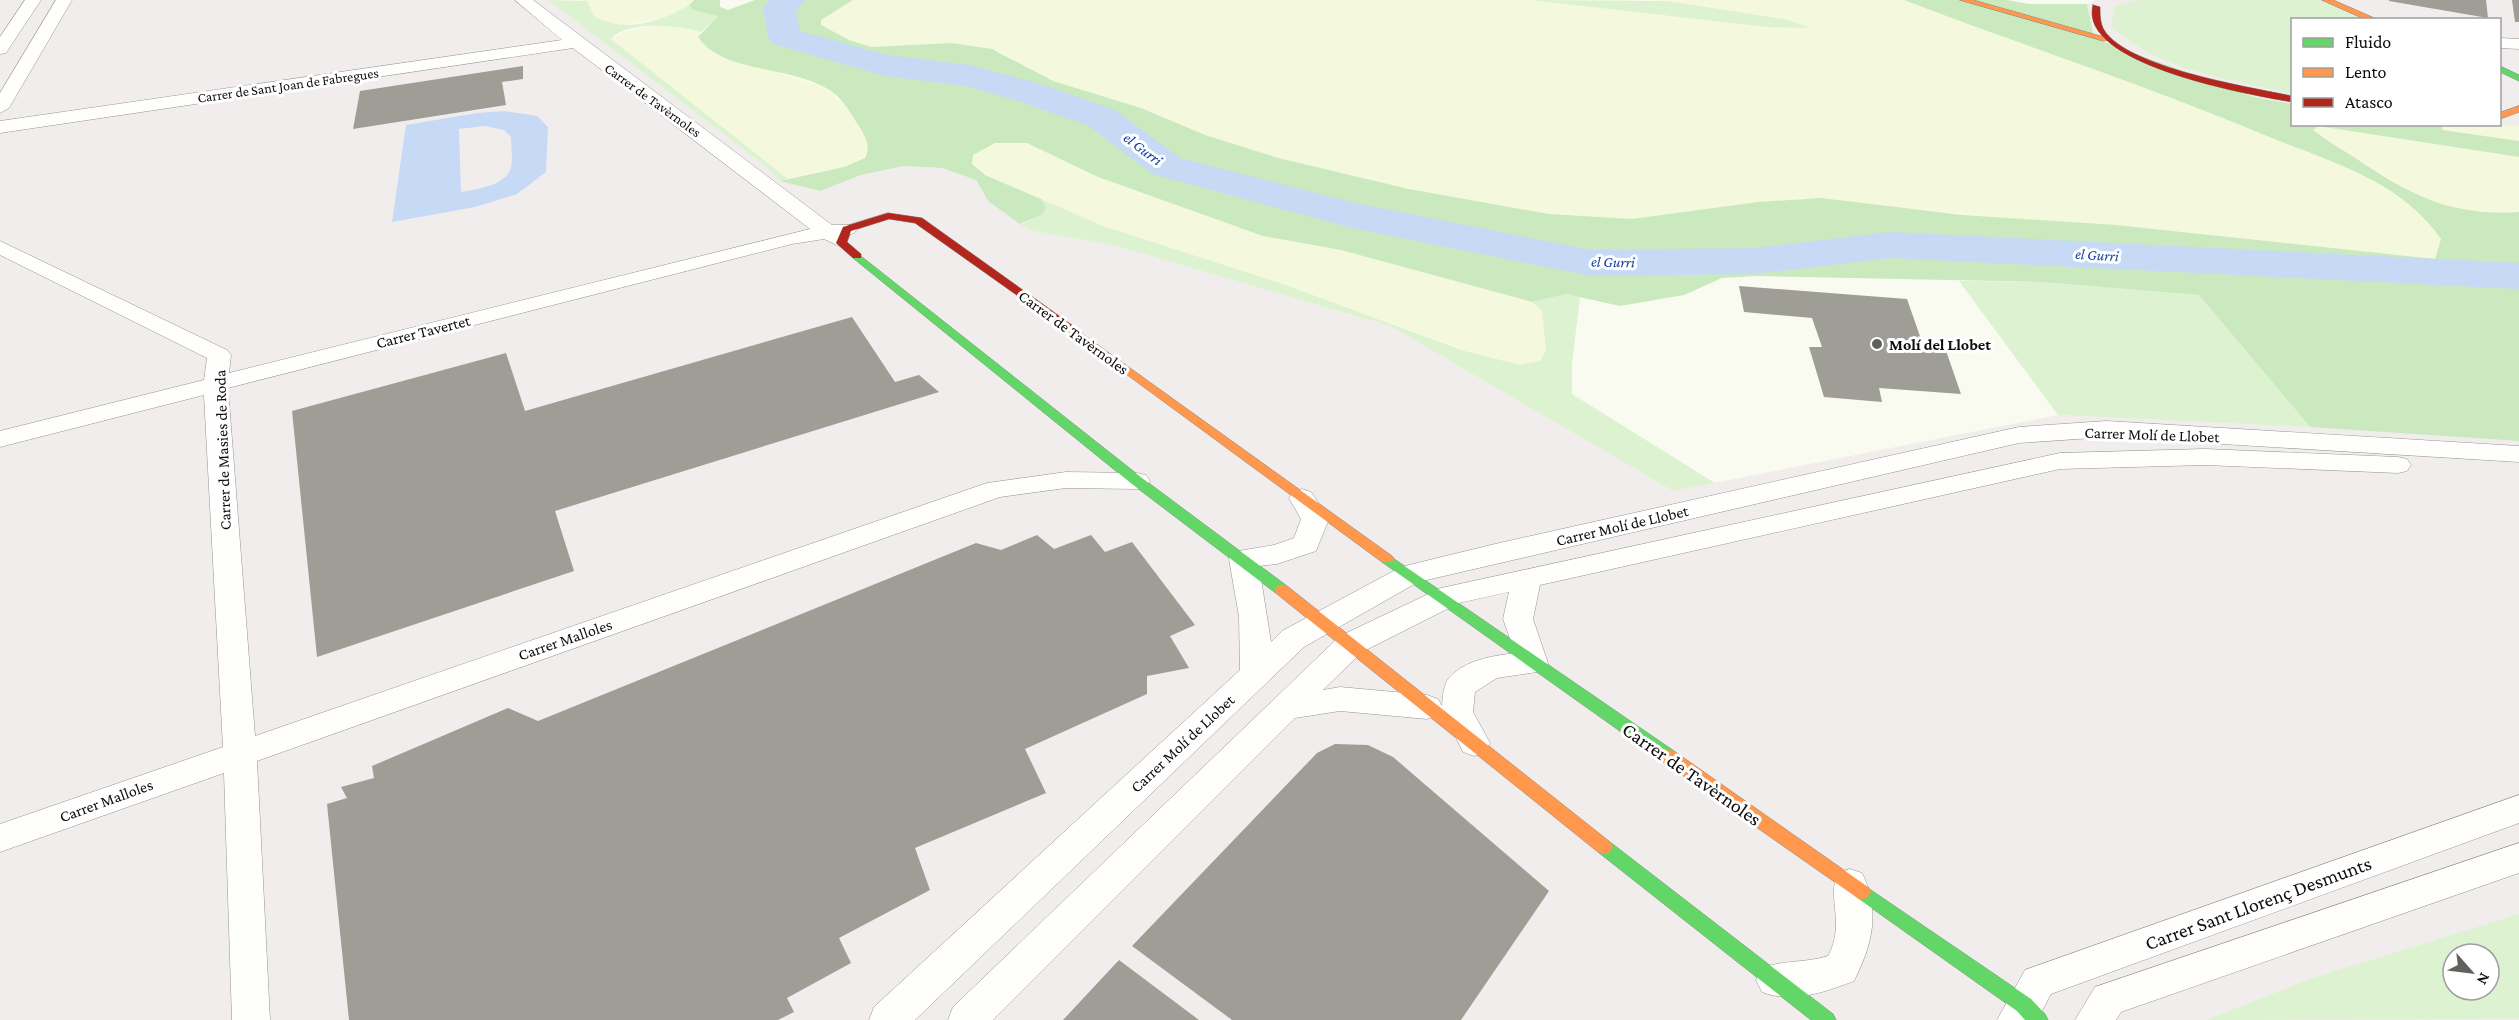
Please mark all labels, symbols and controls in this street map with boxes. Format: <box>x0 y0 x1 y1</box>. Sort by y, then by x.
legend <box>2291 18 2501 126</box>
text: Fluido <box>2345 32 2391 52</box>
street label: Carrer de Tavèrnoles <box>602 60 704 140</box>
text: Lento <box>2345 62 2386 82</box>
street label: Carrer de Sant Joan de Fabregues <box>196 64 380 106</box>
text: Atasco <box>2345 92 2393 112</box>
water label: el Gurri <box>1121 129 1166 169</box>
water label: el Gurri <box>2075 246 2120 264</box>
water label: el Gurri <box>1591 254 1636 270</box>
street label: Carrer de Tavèrnoles <box>1016 287 1132 378</box>
street label: Carrer Tavertet <box>374 311 473 351</box>
place label: Molí del Llobet <box>1889 336 1991 353</box>
marker: Molí del Llobet <box>1870 337 1884 351</box>
street label: Carrer de Masies de Roda <box>211 369 234 530</box>
street label: Carrer Molí de Llobet <box>2084 424 2221 445</box>
street label: Carrer Molí de Llobet <box>1554 502 1691 549</box>
street label: Carrer Malloles <box>516 615 614 663</box>
street label: Carrer Molí de Llobet <box>1127 691 1238 796</box>
street label: Carrer de Tavèrnoles <box>1618 718 1766 830</box>
street label: Carrer Malloles <box>57 776 155 825</box>
street label: Carrer Sant Llorenç Desmunts <box>2142 852 2375 955</box>
north arrow <box>2441 942 2501 1002</box>
text: N <box>2474 970 2494 988</box>

